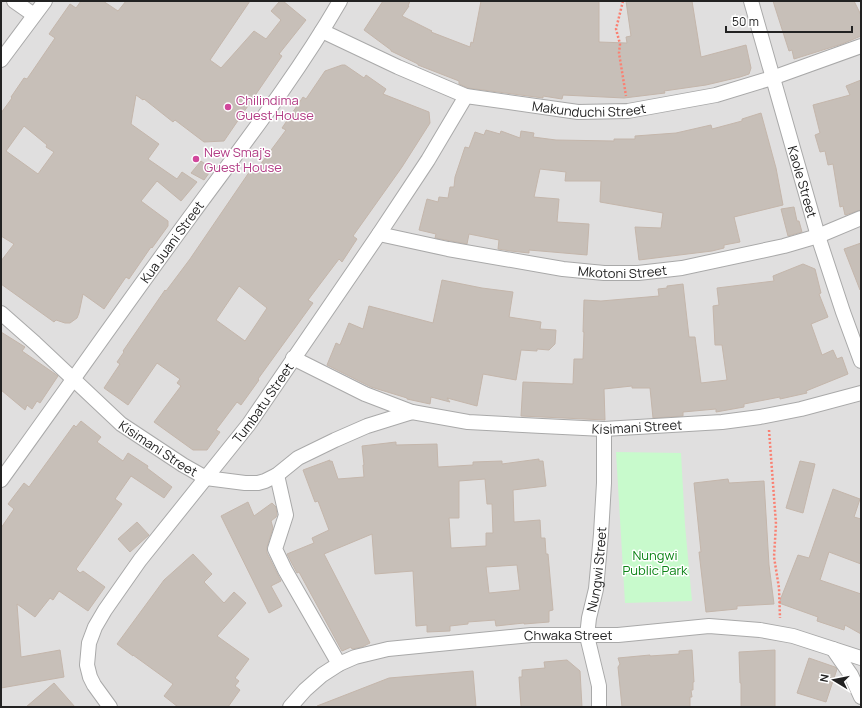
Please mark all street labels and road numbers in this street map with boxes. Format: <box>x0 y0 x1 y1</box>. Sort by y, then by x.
street label: Makunduchi Street <box>531 97 647 121</box>
street label: Kaole Street <box>784 144 821 220</box>
street label: Kua Juani Street <box>136 197 208 287</box>
street label: Mkotoni Street <box>577 261 668 282</box>
street label: Tumbatu Street <box>228 359 297 447</box>
street label: Kisimani Street <box>591 415 683 438</box>
street label: Kisimani Street <box>115 416 201 480</box>
street label: Nungwi Street <box>582 526 610 614</box>
street label: Chwaka Street <box>523 626 613 645</box>

